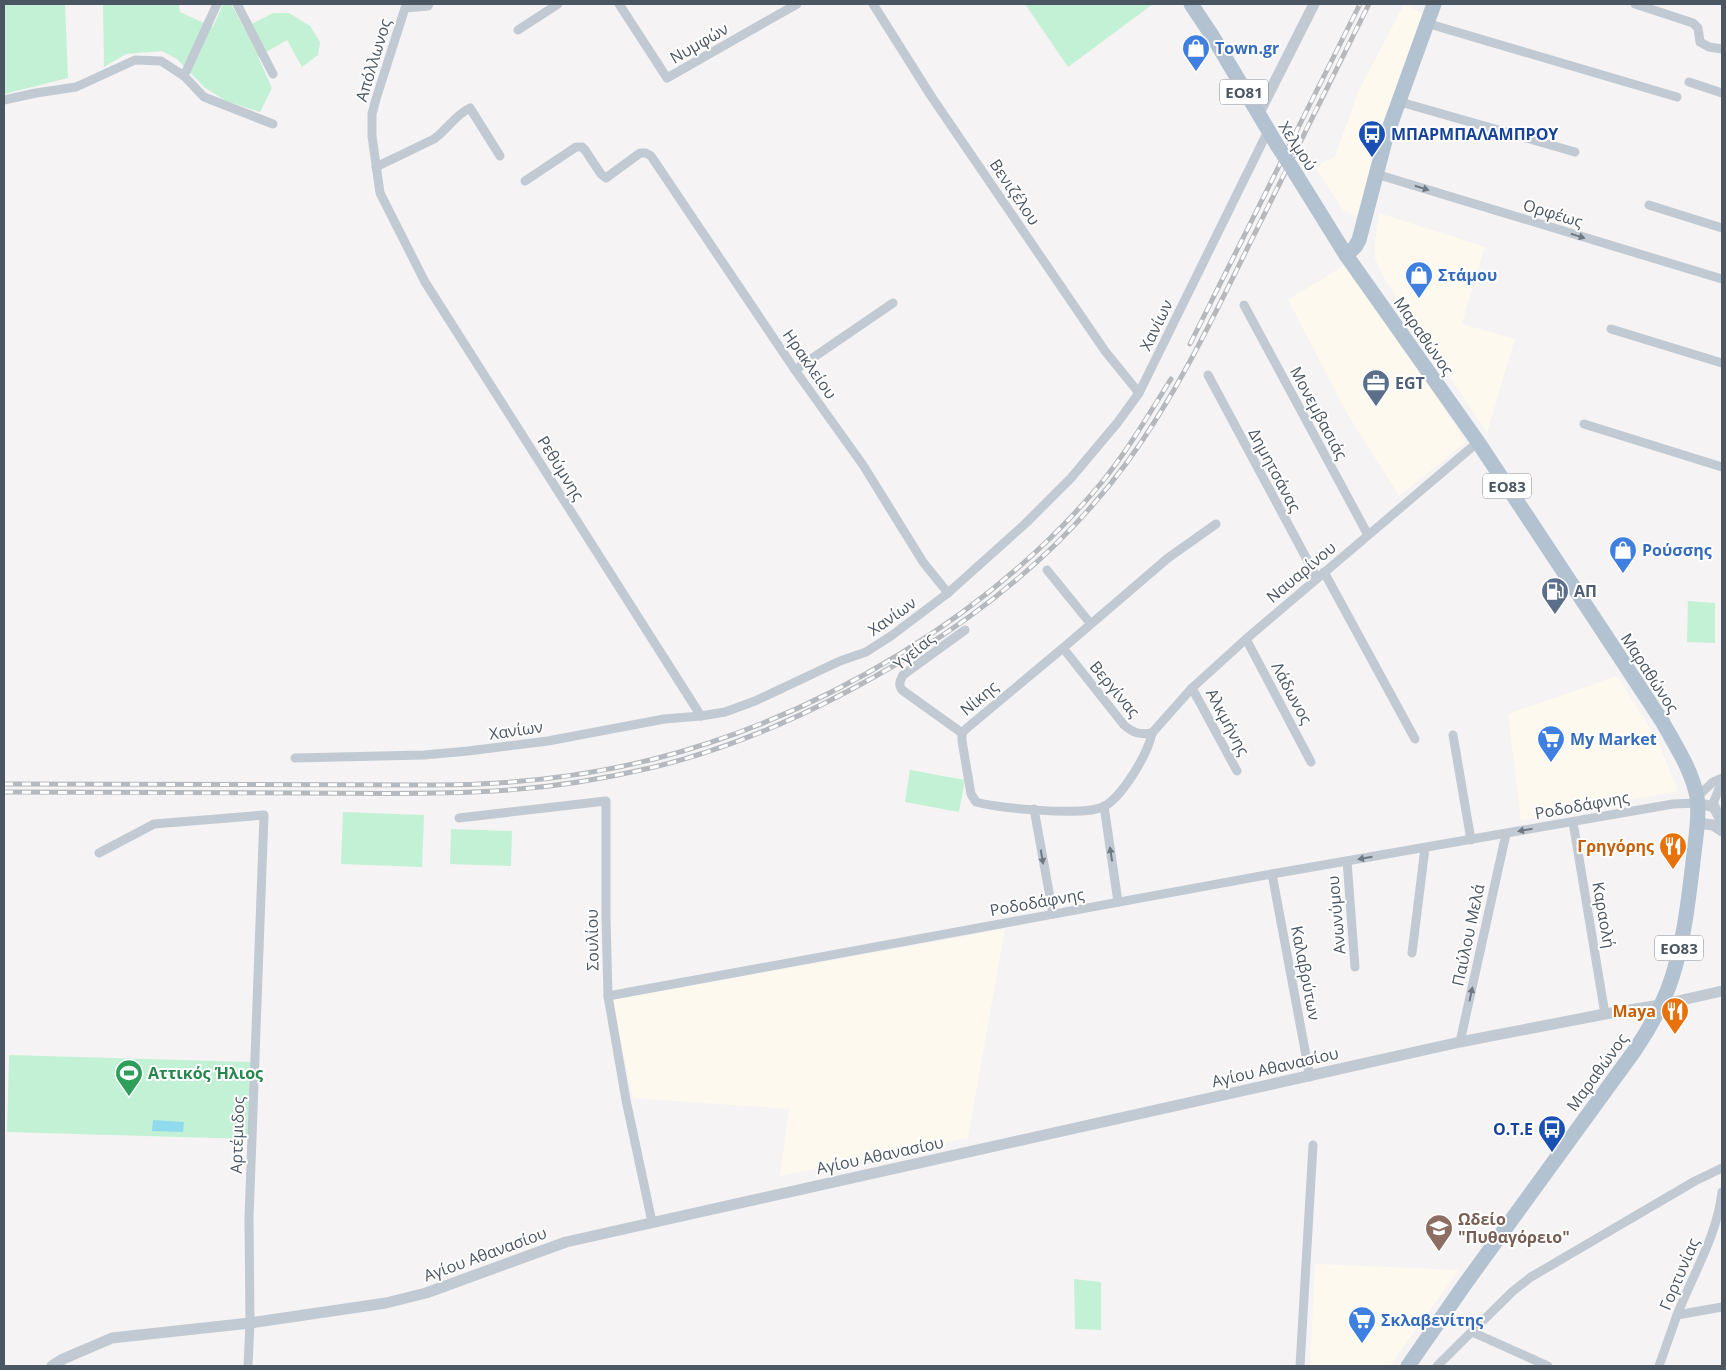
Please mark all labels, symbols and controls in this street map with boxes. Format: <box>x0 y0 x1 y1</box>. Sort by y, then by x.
street label: Απόλλωνος <box>350 16 396 104</box>
street label: Νυμφών <box>666 17 733 69</box>
shop icon: Town.gr <box>1181 33 1211 72</box>
place label: Town.gr <box>1215 37 1279 59</box>
road number: ΕΟ81 <box>1220 80 1268 104</box>
street label: Χελμού <box>1274 117 1322 175</box>
bus stop icon: ΜΠΑΡΜΠΑΛΑΜΠΡΟΥ <box>1357 119 1387 158</box>
place label: ΜΠΑΡΜΠΑΛΑΜΠΡΟΥ <box>1391 123 1558 145</box>
street label: Βενιζέλου <box>985 155 1045 229</box>
one-way arrow <box>1415 185 1430 193</box>
street label: Ορφέως <box>1520 194 1586 233</box>
one-way arrow <box>1570 233 1585 241</box>
shop icon: Στάμου <box>1404 260 1434 299</box>
place label: Στάμου <box>1438 264 1497 286</box>
street label: Μαραθώνος <box>1389 292 1459 380</box>
street label: Χανίων <box>1134 296 1178 354</box>
street label: Ηρακλείου <box>778 325 842 403</box>
street label: Μονεμβασιάς <box>1285 362 1353 464</box>
office icon: EGT <box>1361 368 1391 407</box>
place label: EGT <box>1395 372 1425 394</box>
street label: Δημητσάνας <box>1244 424 1306 516</box>
street label: Ρεθύμνης <box>532 431 590 505</box>
road number: ΕΟ83 <box>1483 474 1531 498</box>
shop icon: Ρούσσης <box>1608 535 1638 574</box>
street label: Ναυαρίνου <box>1262 536 1340 608</box>
place label: Ρούσσης <box>1642 539 1712 561</box>
fuel station icon: ΑΠ <box>1540 576 1570 615</box>
place label: ΑΠ <box>1574 580 1597 602</box>
street label: Χανίων <box>864 591 921 641</box>
street label: Υγείας <box>889 627 940 675</box>
street label: Μαραθώνος <box>1616 629 1684 718</box>
street label: Βεργίνας <box>1085 656 1145 722</box>
street label: Λάδωνος <box>1266 658 1318 728</box>
street label: Νίκης <box>955 675 1003 720</box>
street label: Αλκμήνης <box>1201 685 1255 760</box>
street label: Χανίων <box>488 715 545 745</box>
supermarket icon: My Market <box>1536 724 1566 763</box>
place label: My Market <box>1570 728 1657 750</box>
street label: Ροδοδάφνης <box>1533 786 1631 824</box>
one-way arrow <box>1516 827 1532 835</box>
restaurant icon: Γρηγόρης <box>1658 831 1688 870</box>
place label: Γρηγόρης <box>1577 835 1654 857</box>
one-way arrow <box>1107 846 1115 862</box>
one-way arrow <box>1039 849 1047 865</box>
one-way arrow <box>1356 855 1372 863</box>
street label: Ανωνύμου <box>1322 875 1350 955</box>
street label: Καραολή <box>1587 880 1621 950</box>
street label: Παύλου Μελά <box>1446 882 1490 988</box>
street label: Ροδοδάφνης <box>988 883 1086 921</box>
street label: Σουλίου <box>580 909 604 971</box>
street label: Καλαβρύτων <box>1286 924 1326 1023</box>
road number: ΕΟ83 <box>1655 936 1703 960</box>
one-way arrow <box>1467 987 1475 1002</box>
restaurant icon: Maya <box>1660 996 1690 1035</box>
place label: Maya <box>1612 1000 1656 1022</box>
street label: Μαραθώνος <box>1561 1028 1633 1115</box>
street label: Αγίου Αθανασίου <box>1209 1042 1341 1092</box>
sports icon: Αττικός Ήλιος <box>114 1058 144 1097</box>
place label: Αττικός Ήλιος <box>148 1062 263 1084</box>
street label: Αρτέμιδος <box>225 1096 249 1174</box>
bus stop icon: Ο.Τ.Ε <box>1537 1114 1567 1153</box>
place label: Ο.Τ.Ε <box>1493 1118 1533 1140</box>
street label: Αγίου Αθανασίου <box>814 1131 946 1179</box>
place label: Ωδείο "Πυθαγόρειο" <box>1458 1208 1570 1248</box>
school or university icon: Ωδείο "Πυθαγόρειο" <box>1424 1213 1454 1252</box>
street label: Αγίου Αθανασίου <box>420 1221 550 1287</box>
street label: Γορτυνίας <box>1654 1234 1704 1313</box>
supermarket icon: Σκλαβενίτης <box>1347 1305 1377 1344</box>
place label: Σκλαβενίτης <box>1381 1309 1483 1331</box>

